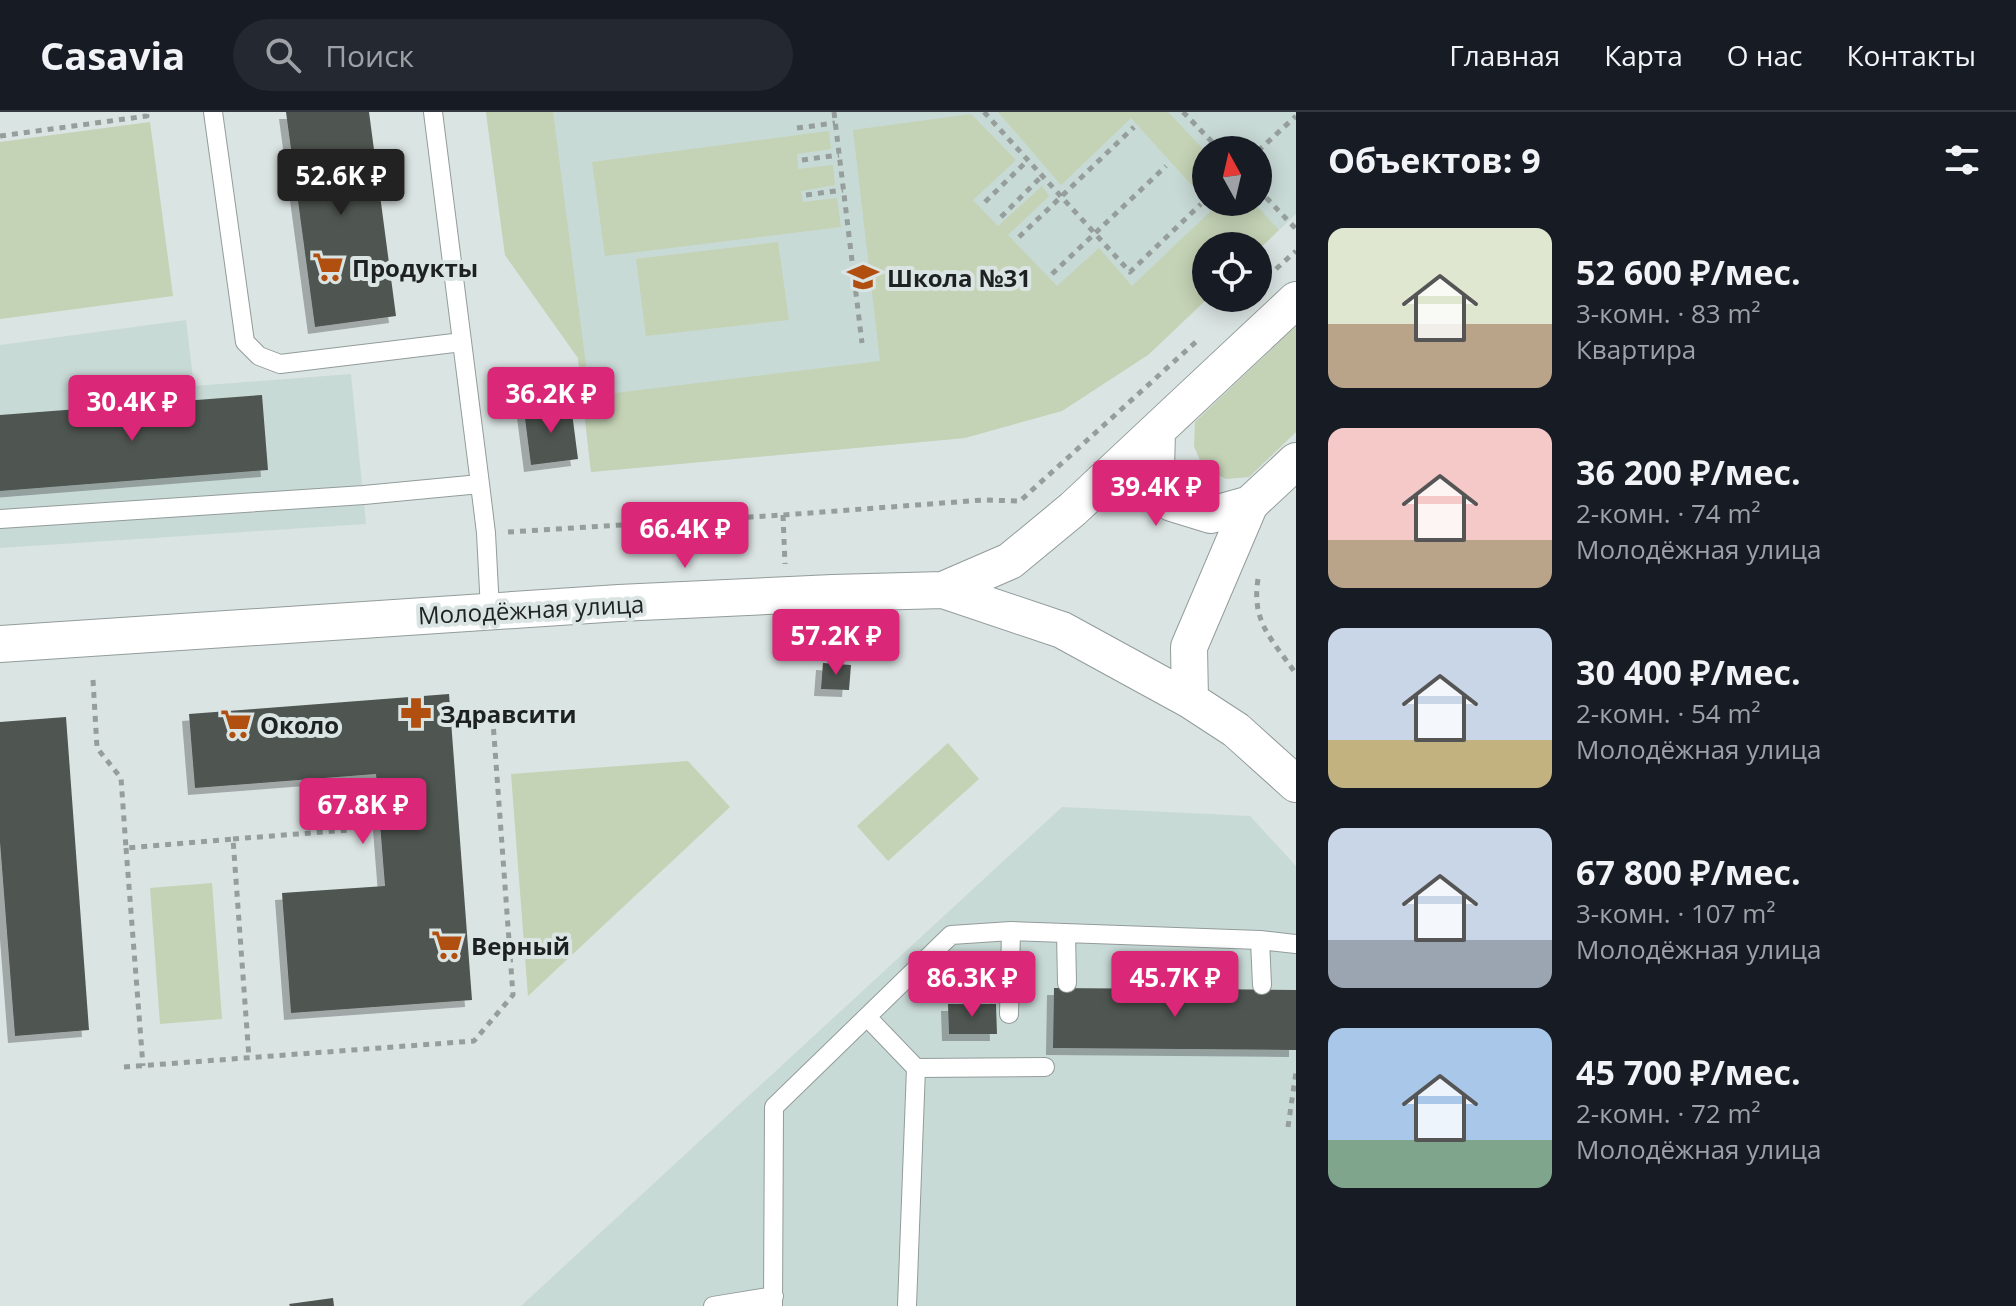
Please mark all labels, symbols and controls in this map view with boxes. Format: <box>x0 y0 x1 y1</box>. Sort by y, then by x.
search box <box>233 19 793 91</box>
text: Casavia <box>40 29 185 81</box>
icon: search <box>261 33 305 77</box>
text: Поиск <box>325 35 414 76</box>
text: Главная <box>1449 36 1560 74</box>
text: Карта <box>1604 36 1683 74</box>
text: О нас <box>1727 36 1802 74</box>
text: Контакты <box>1846 36 1976 74</box>
north arrow <box>1192 136 1272 216</box>
map controls <box>1192 136 1272 312</box>
text: Объектов: 9 <box>1328 137 1541 183</box>
icon: filters <box>1940 138 1984 182</box>
pin: 52.6K ₽ <box>267 149 415 217</box>
text: 52.6K ₽ <box>295 157 387 193</box>
button: locate <box>1192 232 1272 312</box>
text: 52 600 ₽/мес. <box>1576 249 1801 295</box>
supermarket icon: Продукты <box>311 250 345 284</box>
place label: Продукты <box>352 251 478 284</box>
school or university icon: Школа №31 <box>846 260 880 294</box>
icon: home <box>1392 260 1488 356</box>
place label: Школа №31 <box>887 261 1031 294</box>
text: 3-комн. · 83 m² <box>1576 295 1761 331</box>
text: Квартира <box>1576 331 1696 367</box>
pin: 36.2K ₽ <box>477 367 625 435</box>
pin: 30.4K ₽ <box>58 375 206 443</box>
text: 36.2K ₽ <box>505 375 597 411</box>
text: 30.4K ₽ <box>86 383 178 419</box>
text: 36 200 ₽/мес. <box>1576 449 1801 495</box>
pin: 39.4K ₽ <box>1082 460 1230 528</box>
icon: home <box>1392 460 1488 556</box>
text: 39.4K ₽ <box>1110 468 1202 504</box>
text: 2-комн. · 74 m² <box>1576 495 1761 531</box>
pin: 66.4K ₽ <box>611 502 759 570</box>
text: 66.4K ₽ <box>639 510 731 546</box>
text: Молодёжная улица <box>1576 531 1821 567</box>
street label: Молодёжная улица <box>417 587 645 631</box>
pin: 57.2K ₽ <box>762 609 910 677</box>
text: 57.2K ₽ <box>790 617 882 653</box>
text: 30 400 ₽/мес. <box>1576 649 1801 695</box>
icon: home <box>1392 660 1488 756</box>
text: 2-комн. · 54 m² <box>1576 695 1761 731</box>
pharmacy icon: Здравсити <box>399 696 433 730</box>
place label: Здравсити <box>440 697 576 730</box>
supermarket icon: Около <box>219 707 253 741</box>
place label: Около <box>260 708 339 741</box>
text: Молодёжная улица <box>1576 731 1821 767</box>
pin: 67.8K ₽ <box>289 778 437 846</box>
text: 67.8K ₽ <box>317 786 409 822</box>
text: 67 800 ₽/мес. <box>1576 849 1801 895</box>
icon: home <box>1392 860 1488 956</box>
text: 3-комн. · 107 m² <box>1576 895 1775 931</box>
supermarket icon: Верный <box>430 928 464 962</box>
place label: Верный <box>471 929 570 962</box>
text: Молодёжная улица <box>1576 931 1821 967</box>
pin: 86.3K ₽ <box>898 951 1046 1019</box>
pin: 45.7K ₽ <box>1101 951 1249 1019</box>
text: 86.3K ₽ <box>926 959 1018 995</box>
text: 45.7K ₽ <box>1129 959 1221 995</box>
text: 45 700 ₽/мес. <box>1576 1049 1801 1095</box>
icon: home <box>1392 1060 1488 1156</box>
text: 2-комн. · 72 m² <box>1576 1095 1761 1131</box>
text: Молодёжная улица <box>1576 1131 1821 1167</box>

